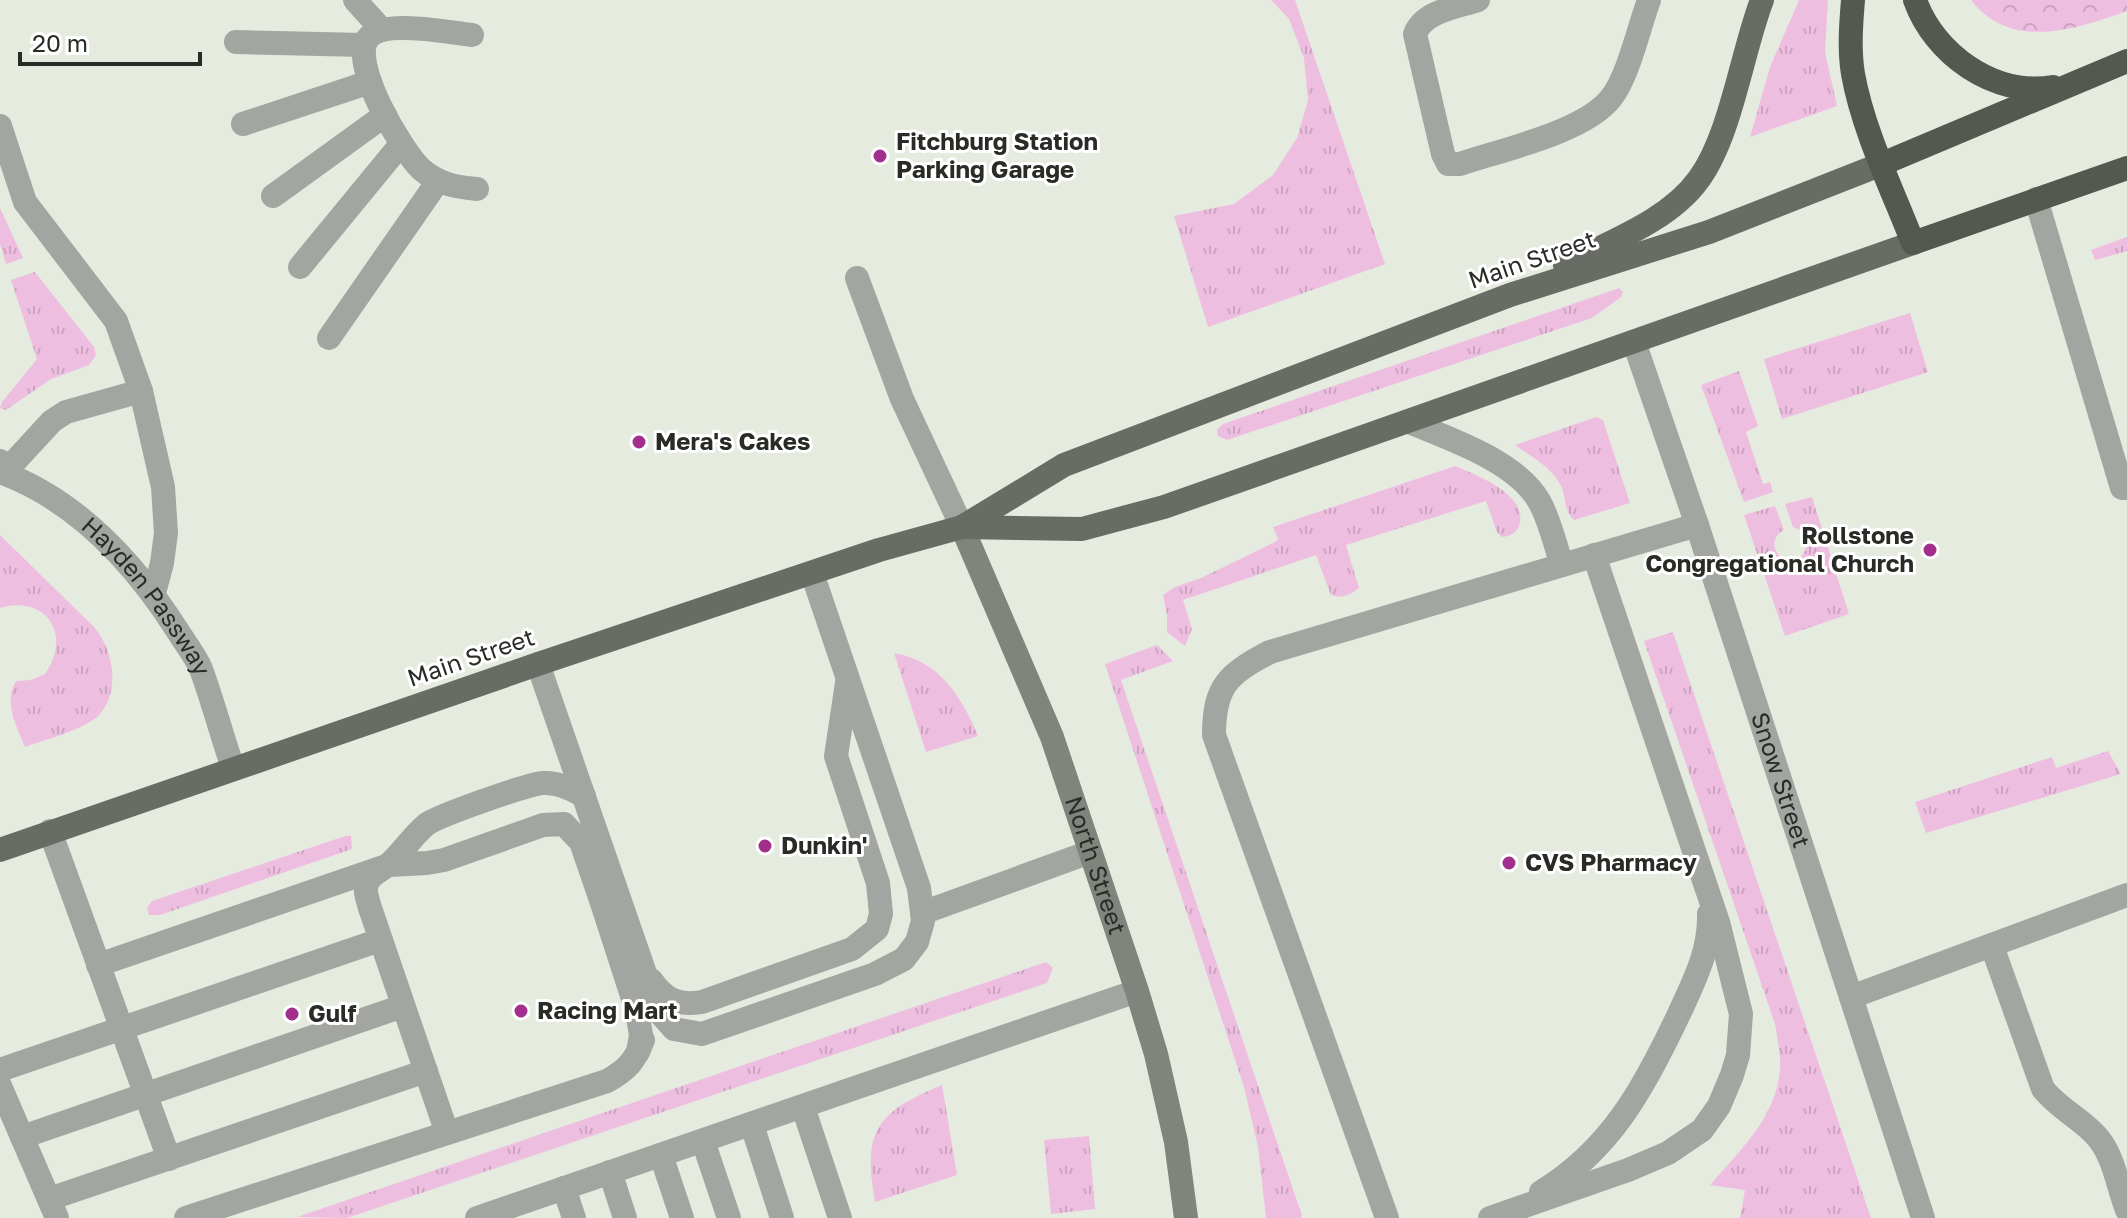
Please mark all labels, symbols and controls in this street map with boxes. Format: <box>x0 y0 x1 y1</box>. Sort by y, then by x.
scale bar <box>20 16 200 66</box>
text: 20 m <box>32 28 88 57</box>
place label: Fitchburg Station Parking Garage <box>896 126 1098 183</box>
marker: Fitchburg Station Parking Garage <box>871 147 889 165</box>
street label: Main Street <box>1464 223 1599 294</box>
place label: Mera's Cakes <box>655 426 810 455</box>
marker: Mera's Cakes <box>630 433 648 451</box>
street label: Hayden Passway <box>76 510 218 679</box>
place label: Rollstone Congregational Church <box>1645 520 1914 577</box>
marker: Rollstone Congregational Church <box>1921 541 1939 559</box>
street label: Main Street <box>403 621 538 692</box>
street label: Snow Street <box>1746 708 1817 851</box>
street label: North Street <box>1060 792 1133 938</box>
place label: Dunkin' <box>781 830 868 859</box>
marker: Dunkin' <box>756 837 774 855</box>
place label: CVS Pharmacy <box>1525 847 1698 876</box>
marker: CVS Pharmacy <box>1500 854 1518 872</box>
place label: Racing Mart <box>537 995 678 1024</box>
place label: Gulf <box>308 998 357 1027</box>
marker: Racing Mart <box>512 1002 530 1020</box>
marker: Gulf <box>283 1005 301 1023</box>

